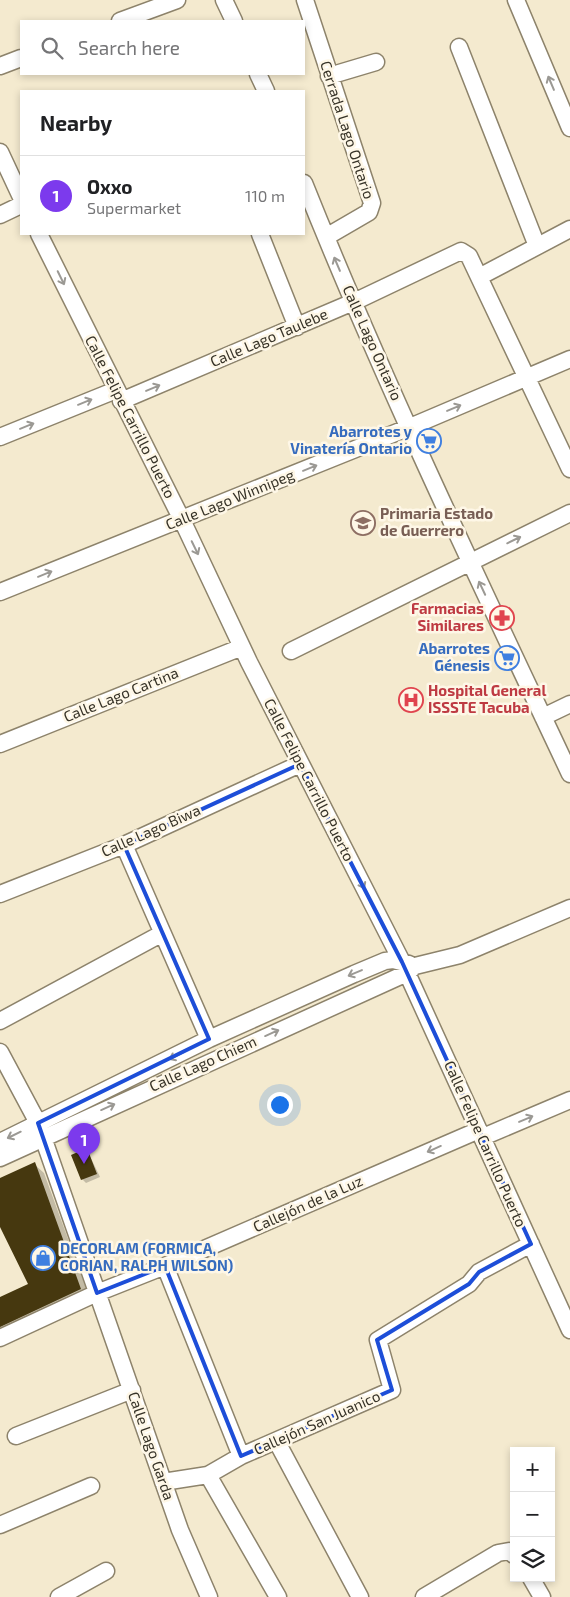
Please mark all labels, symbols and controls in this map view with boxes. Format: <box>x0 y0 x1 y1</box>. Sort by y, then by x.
search box <box>20 20 305 75</box>
icon: search <box>38 34 66 62</box>
text: Search here <box>78 36 180 59</box>
street label: Cerrada Lago Ontario <box>317 58 379 201</box>
one-way arrow <box>546 76 555 91</box>
text: Nearby <box>40 110 112 135</box>
text: Oxxo <box>87 175 133 198</box>
text: 1 <box>53 186 59 205</box>
text: 110 m <box>245 186 285 205</box>
text: Supermarket <box>87 198 181 217</box>
one-way arrow <box>331 257 341 272</box>
one-way arrow <box>56 270 66 285</box>
street label: Calle Lago Ontario <box>339 282 406 403</box>
street label: Calle Lago Taulebe <box>207 304 330 370</box>
street label: Calle Felipe Carrillo Puerto <box>82 332 180 501</box>
one-way arrow <box>145 382 160 392</box>
one-way arrow <box>77 397 92 407</box>
one-way arrow <box>447 403 462 412</box>
one-way arrow <box>19 420 34 430</box>
place label: Abarrotes y Vinatería Ontario <box>290 422 413 457</box>
supermarket icon: Abarrotes y Vinatería Ontario <box>416 428 442 454</box>
one-way arrow <box>302 463 317 472</box>
street label: Calle Lago Winnipeg <box>163 465 297 533</box>
place label: Primaria Estado de Guerrero <box>380 504 493 539</box>
school or university icon: Primaria Estado de Guerrero <box>350 510 376 536</box>
one-way arrow <box>506 535 521 545</box>
one-way arrow <box>191 540 201 555</box>
one-way arrow <box>37 569 52 578</box>
one-way arrow <box>477 581 486 596</box>
place label: Farmacias Similares <box>411 599 484 634</box>
pharmacy icon: Farmacias Similares <box>489 605 515 631</box>
place label: Abarrotes Génesis <box>419 639 490 674</box>
supermarket icon: Abarrotes Génesis <box>494 645 520 671</box>
street label: Calle Lago Cartina <box>61 663 181 725</box>
place label: Hospital General ISSSTE Tacuba <box>428 681 546 716</box>
hospital icon: Hospital General ISSSTE Tacuba <box>398 687 424 713</box>
street label: Calle Felipe Carrillo Puerto <box>261 695 359 864</box>
street label: Calle Lago Biwa <box>98 800 203 860</box>
one-way arrow <box>357 874 366 889</box>
one-way arrow <box>348 969 363 979</box>
one-way arrow <box>264 1028 279 1038</box>
street label: Calle Lago Chiem <box>146 1031 259 1095</box>
one-way arrow <box>169 1051 184 1061</box>
street label: Calle Felipe Carrillo Puerto <box>441 1058 531 1230</box>
your location <box>267 1092 293 1118</box>
one-way arrow <box>100 1102 115 1112</box>
one-way arrow <box>518 1114 533 1123</box>
pin: 1 <box>68 1123 100 1164</box>
one-way arrow <box>7 1131 22 1140</box>
one-way arrow <box>427 1145 442 1155</box>
street label: Callejón de la Luz <box>250 1171 366 1236</box>
place label: DECORLAM (FORMICA, CORIAN, RALPH WILSON) <box>60 1239 233 1274</box>
shop icon: DECORLAM (FORMICA, CORIAN, RALPH WILSON) <box>30 1245 56 1271</box>
street label: Callejón San Juanico <box>251 1386 383 1459</box>
street label: Calle Lago Garda <box>125 1389 179 1502</box>
map controls <box>510 1447 555 1582</box>
button: + <box>510 1447 555 1492</box>
button: − <box>510 1492 555 1537</box>
button: layers <box>510 1537 555 1582</box>

